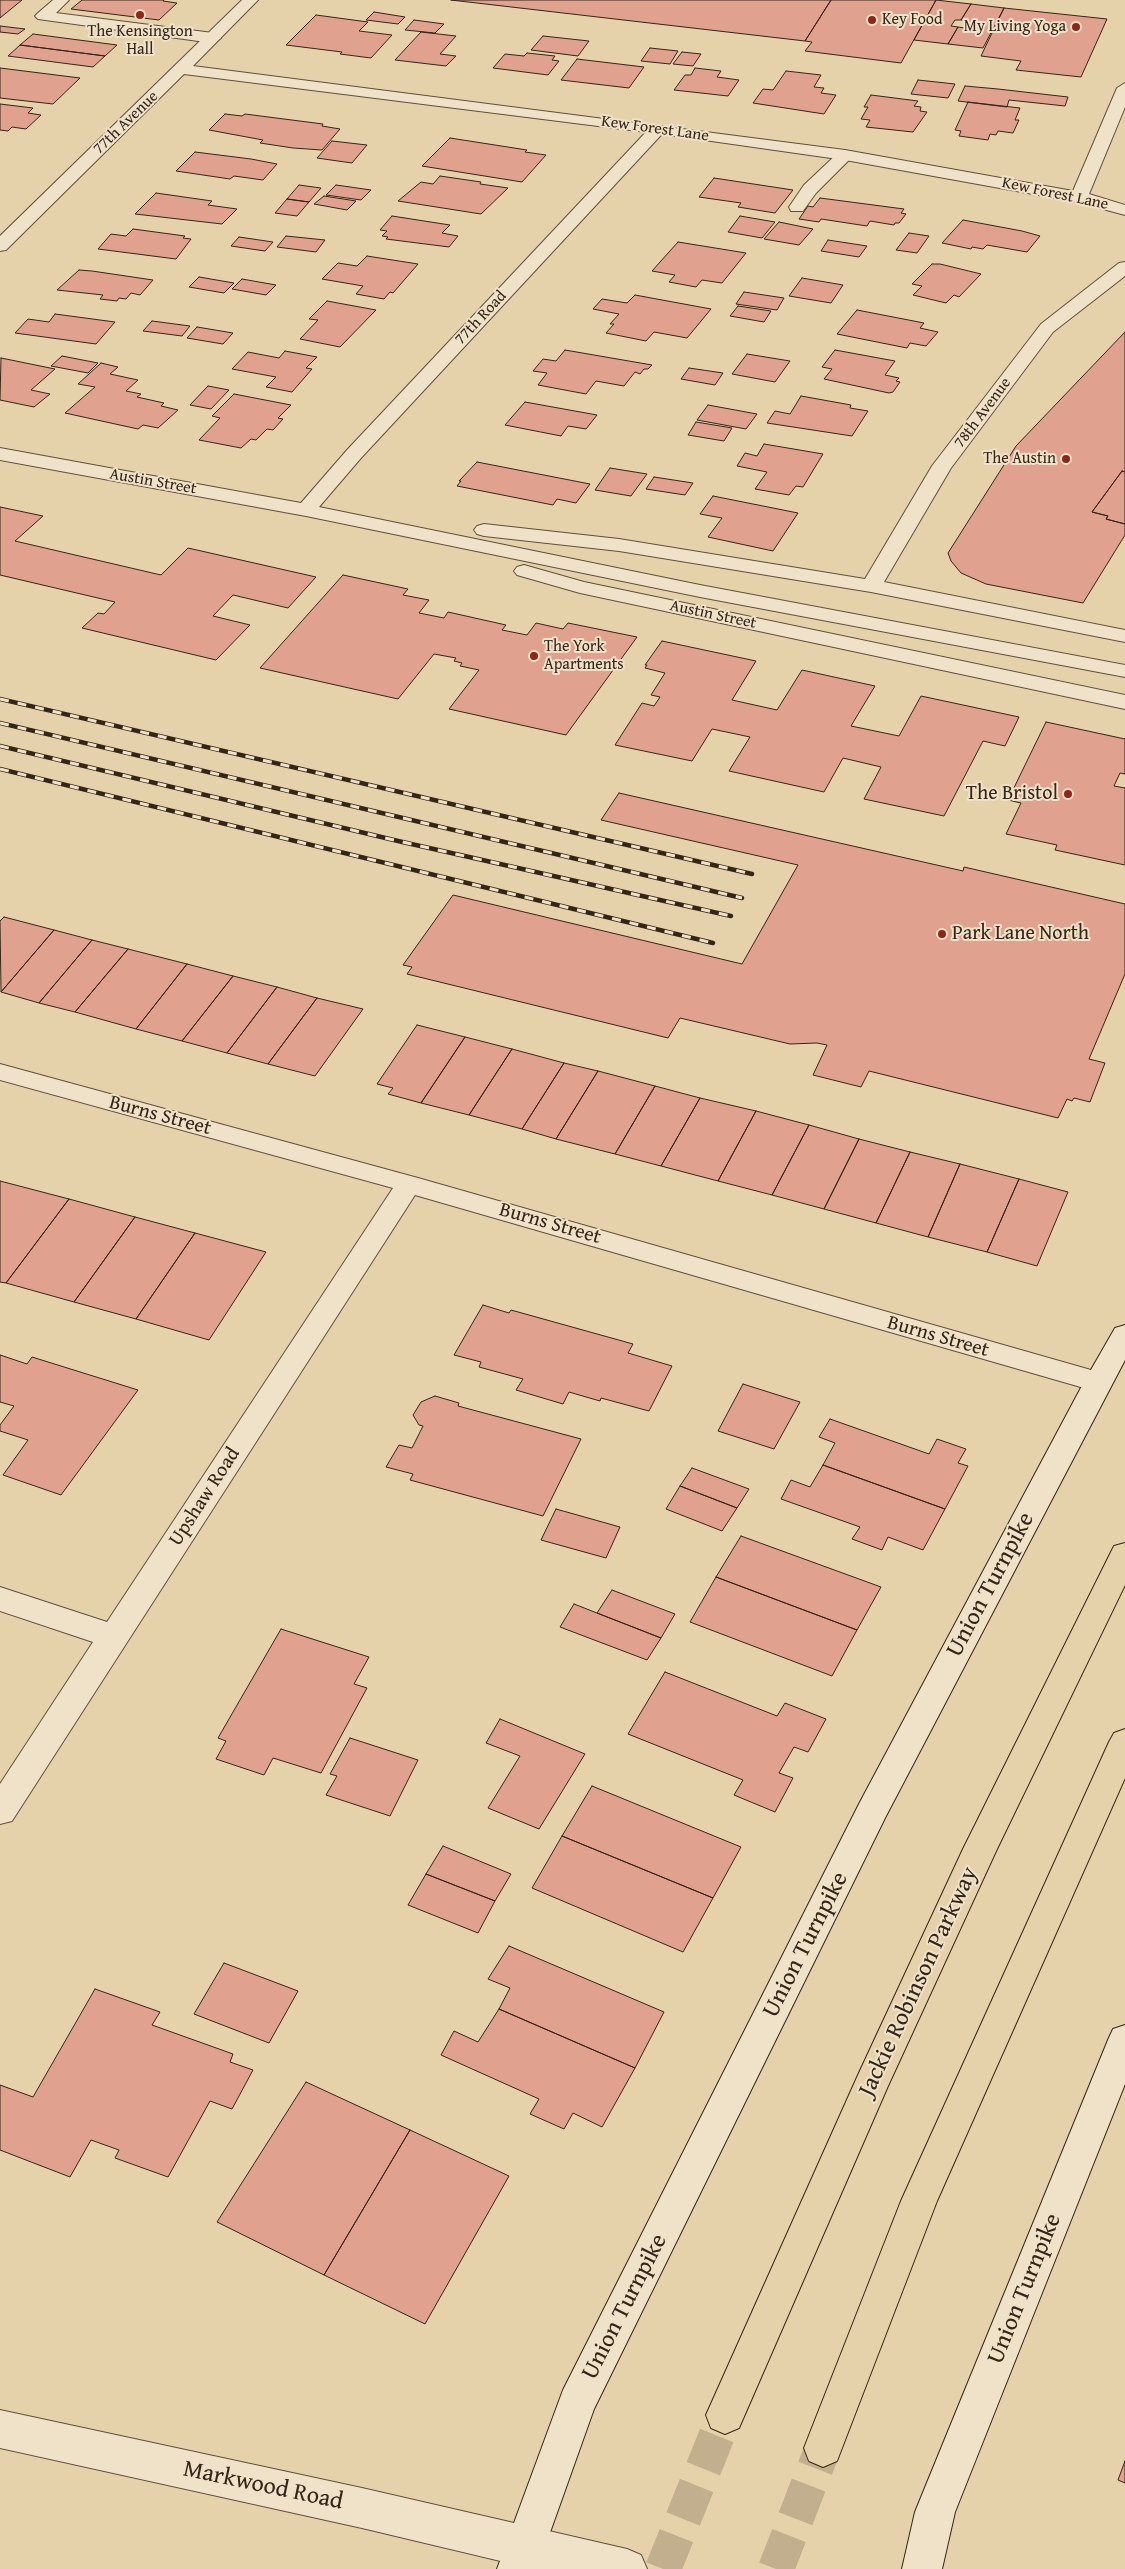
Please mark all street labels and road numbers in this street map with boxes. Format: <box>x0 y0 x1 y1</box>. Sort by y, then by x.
street label: 77th Avenue <box>90 87 162 159</box>
street label: Kew Forest Lane <box>600 112 710 146</box>
street label: Kew Forest Lane <box>1000 173 1110 215</box>
street label: 77th Road <box>451 287 511 349</box>
street label: 78th Avenue <box>950 374 1016 452</box>
street label: Austin Street <box>108 465 198 499</box>
street label: Austin Street <box>668 596 758 634</box>
street label: Burns Street <box>106 1091 214 1141</box>
street label: Burns Street <box>496 1198 604 1250</box>
street label: Burns Street <box>884 1311 992 1363</box>
street label: Upshaw Road <box>164 1443 246 1551</box>
street label: Union Turnpike <box>941 1508 1041 1662</box>
street label: Jackie Robinson Parkway <box>853 1863 985 2101</box>
street label: Union Turnpike <box>757 1867 855 2023</box>
street label: Union Turnpike <box>982 2210 1068 2368</box>
street label: Union Turnpike <box>576 2229 674 2385</box>
street label: Markwood Road <box>180 2455 346 2517</box>

